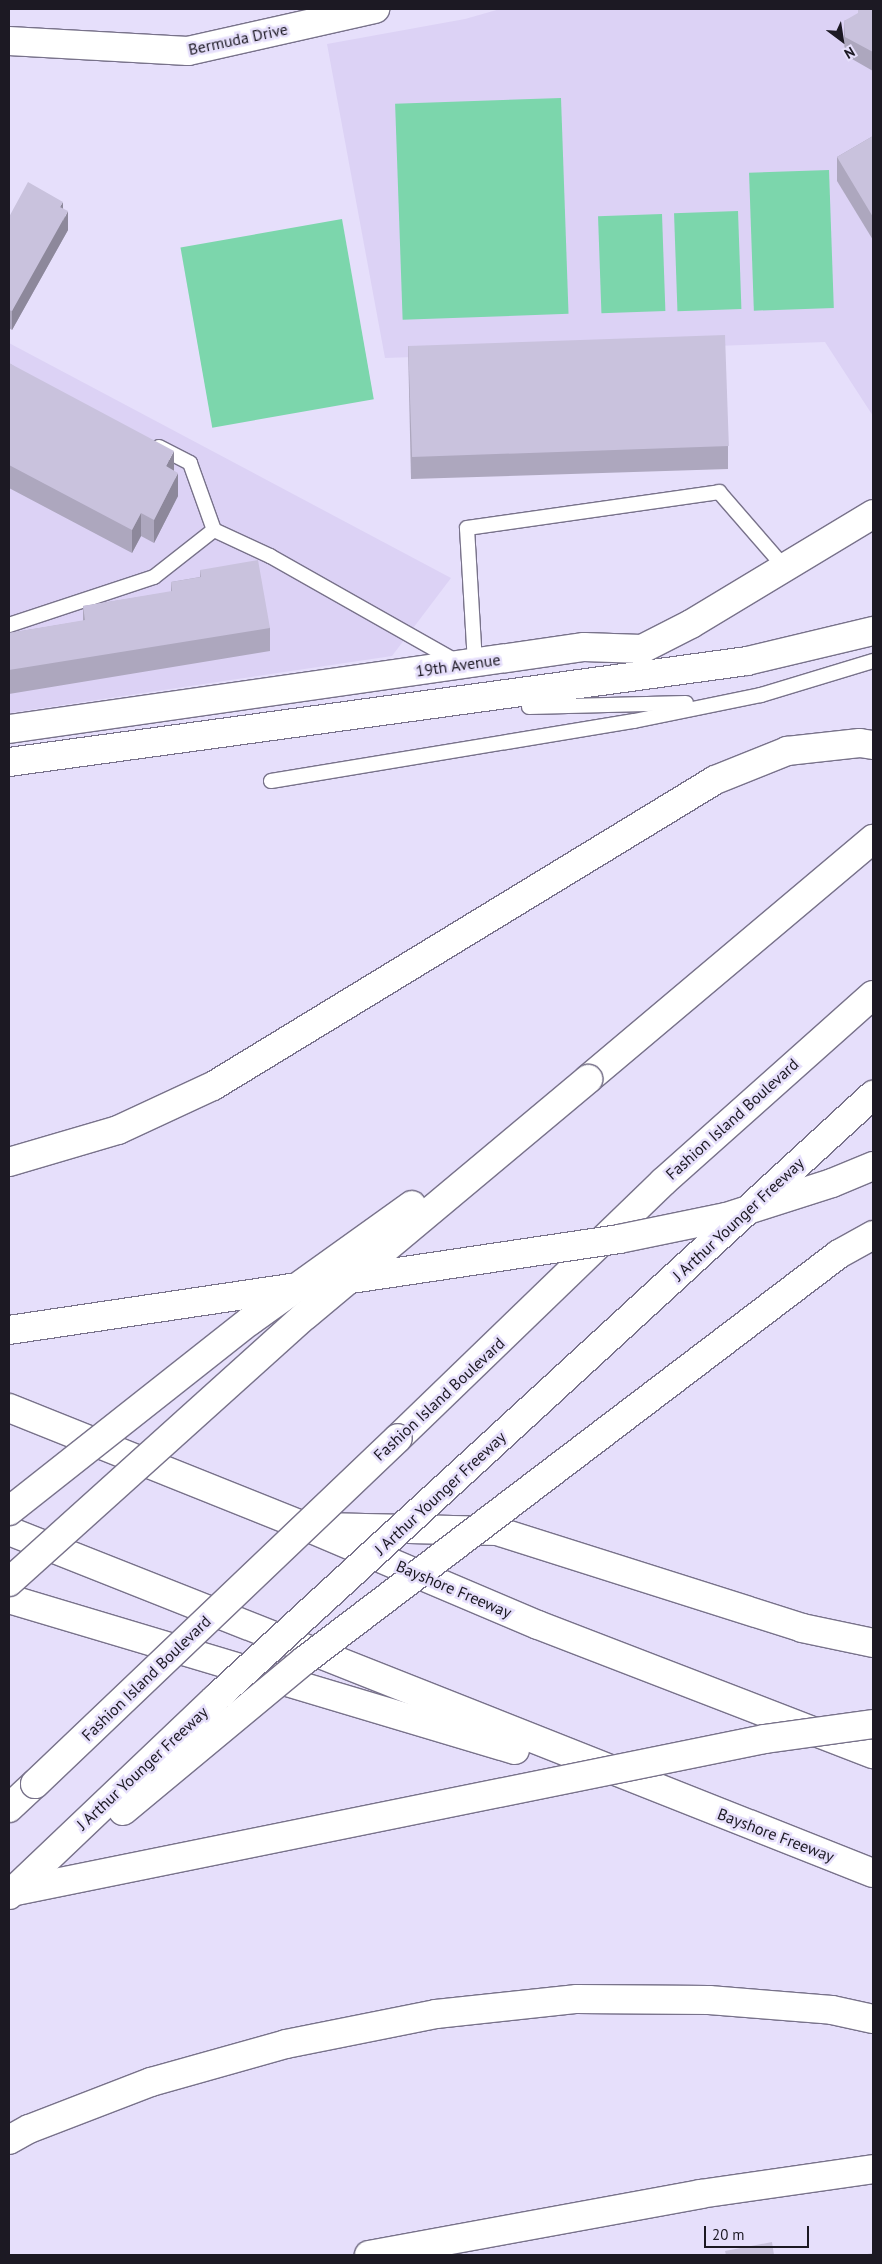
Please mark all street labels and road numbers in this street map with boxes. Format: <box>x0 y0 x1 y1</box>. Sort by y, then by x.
street label: Bermuda Drive <box>187 19 289 59</box>
street label: 19th Avenue <box>414 650 502 680</box>
street label: Fashion Island Boulevard <box>662 1054 802 1184</box>
street label: J Arthur Younger Freeway <box>668 1153 808 1285</box>
street label: Fashion Island Boulevard <box>370 1333 508 1465</box>
street label: J Arthur Younger Freeway <box>370 1427 510 1559</box>
street label: Bayshore Freeway <box>393 1556 515 1622</box>
street label: Fashion Island Boulevard <box>78 1611 214 1745</box>
street label: J Arthur Younger Freeway <box>72 1702 212 1834</box>
street label: Bayshore Freeway <box>715 1804 837 1866</box>

